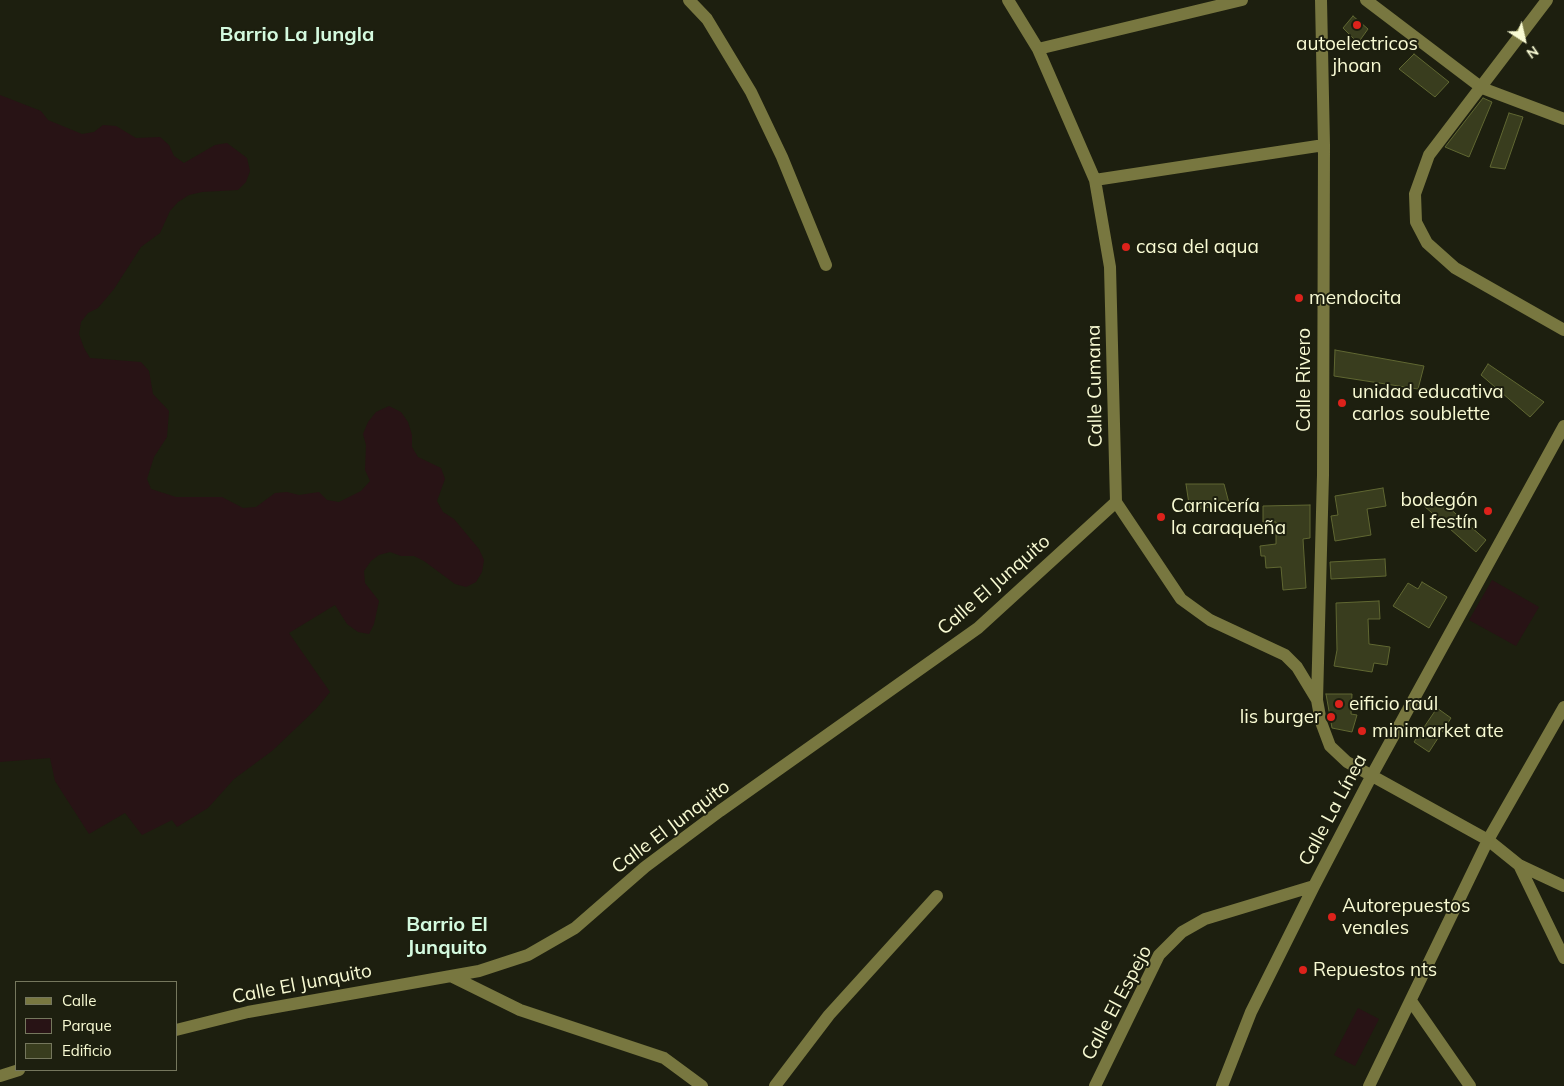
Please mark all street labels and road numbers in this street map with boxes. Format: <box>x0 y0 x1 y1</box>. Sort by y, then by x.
street label: Calle Cumana <box>1083 324 1107 448</box>
street label: Calle Rivero <box>1293 328 1315 432</box>
street label: Calle El Junquito <box>933 530 1055 640</box>
street label: Calle La Línea <box>1294 750 1372 870</box>
street label: Calle El Junquito <box>608 775 734 879</box>
street label: Calle El Espejo <box>1077 942 1157 1064</box>
street label: Calle El Junquito <box>230 959 374 1009</box>

